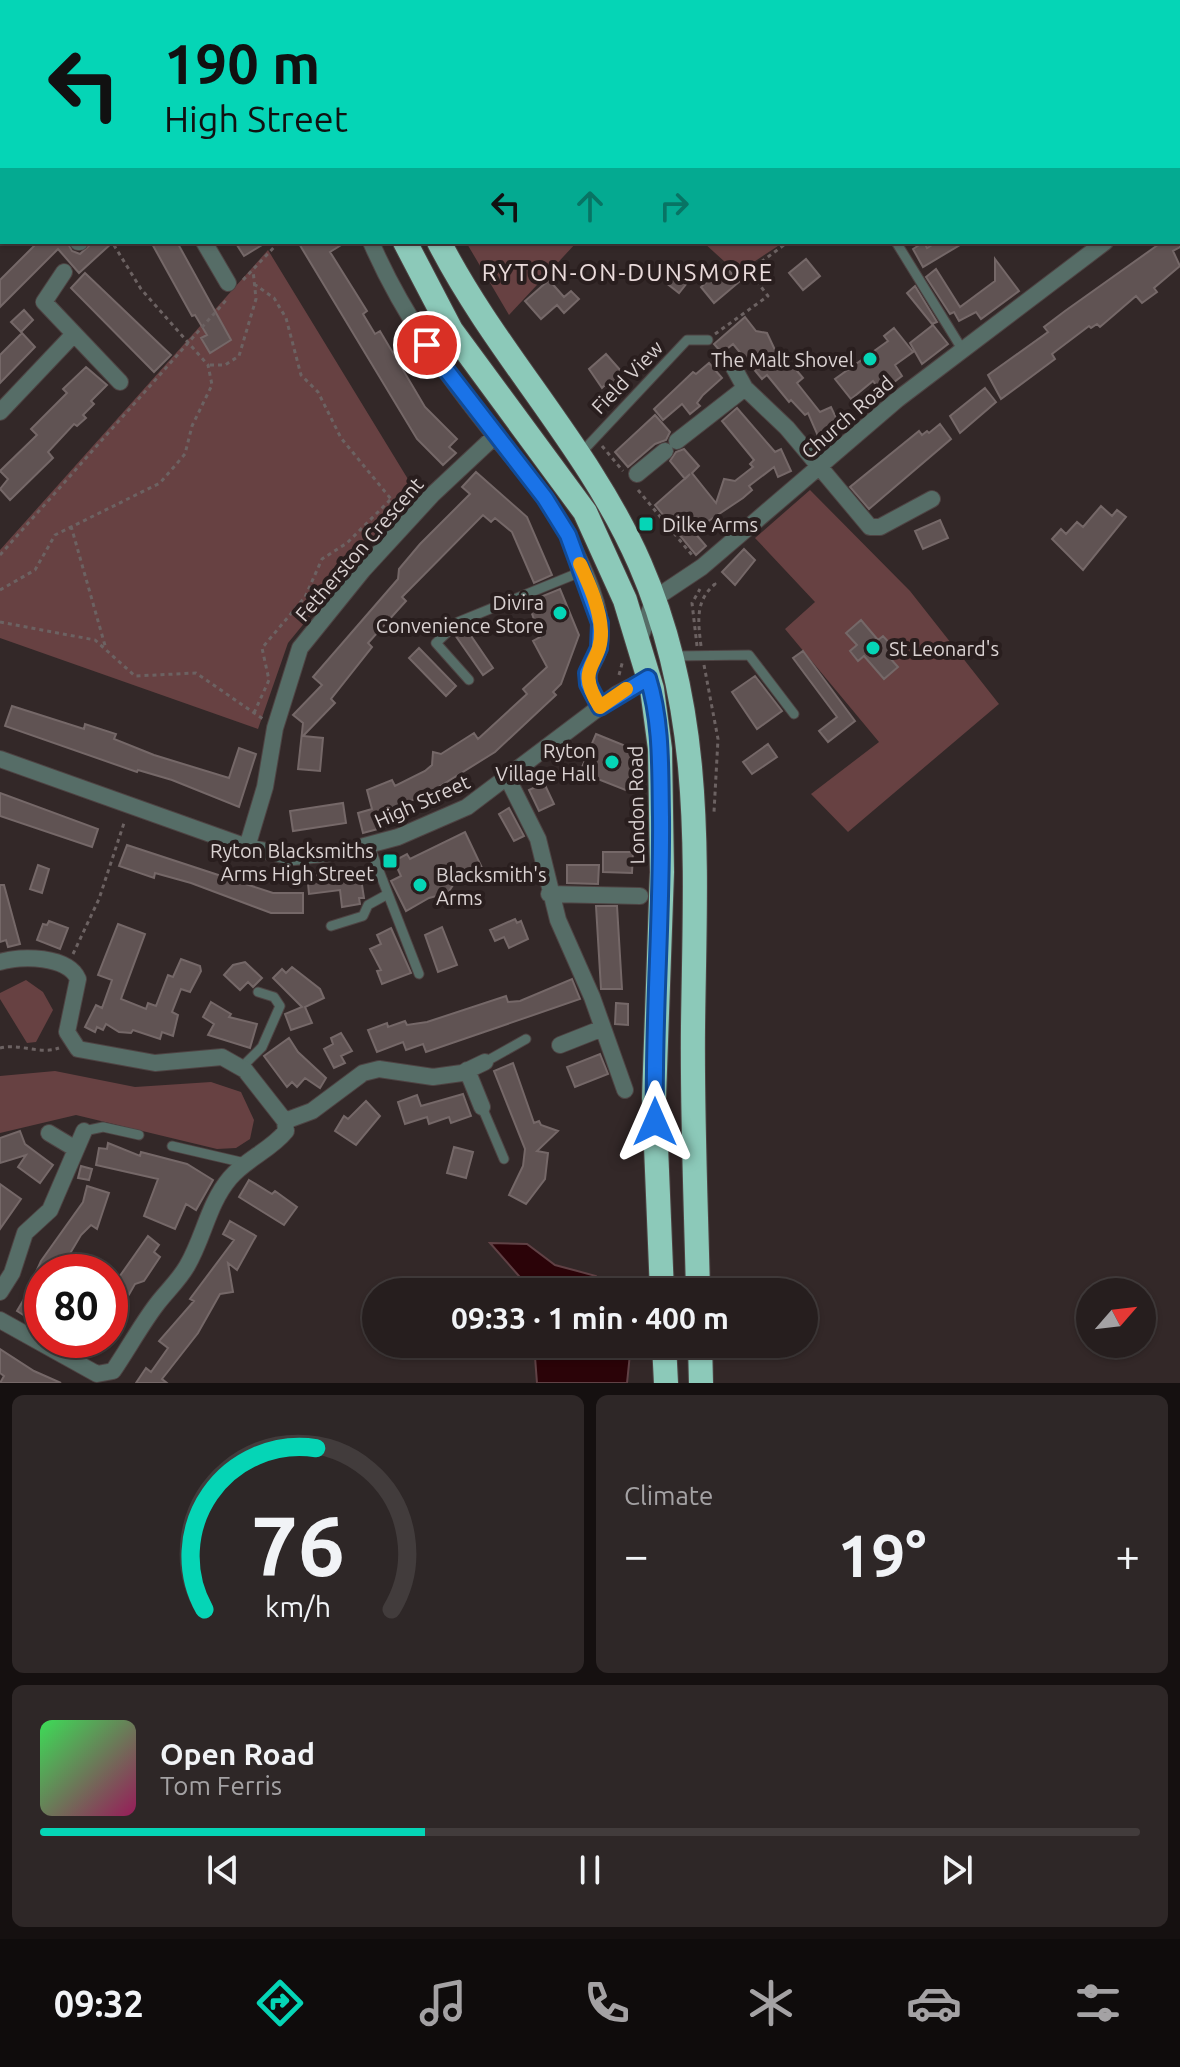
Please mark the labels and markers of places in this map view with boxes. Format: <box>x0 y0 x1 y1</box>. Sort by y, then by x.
pin <box>393 311 461 379</box>
place label: The Malt Shovel <box>711 348 854 371</box>
marker: The Malt Shovel <box>861 350 879 368</box>
place label: Dilke Arms <box>662 513 758 536</box>
marker: Dilke Arms <box>637 515 655 533</box>
place label: Divira Convenience Store <box>376 591 544 637</box>
marker: Divira Convenience Store <box>551 604 569 622</box>
place label: St Leonard's <box>889 637 999 660</box>
marker: St Leonard's <box>864 639 882 657</box>
place label: Ryton Village Hall <box>495 739 596 785</box>
marker: Ryton Village Hall <box>603 753 621 771</box>
place label: Ryton Blacksmiths Arms High Street <box>210 839 374 885</box>
marker: Ryton Blacksmiths Arms High Street <box>381 852 399 870</box>
place label: Blacksmith's Arms <box>436 863 547 909</box>
marker: Blacksmith's Arms <box>411 876 429 894</box>

